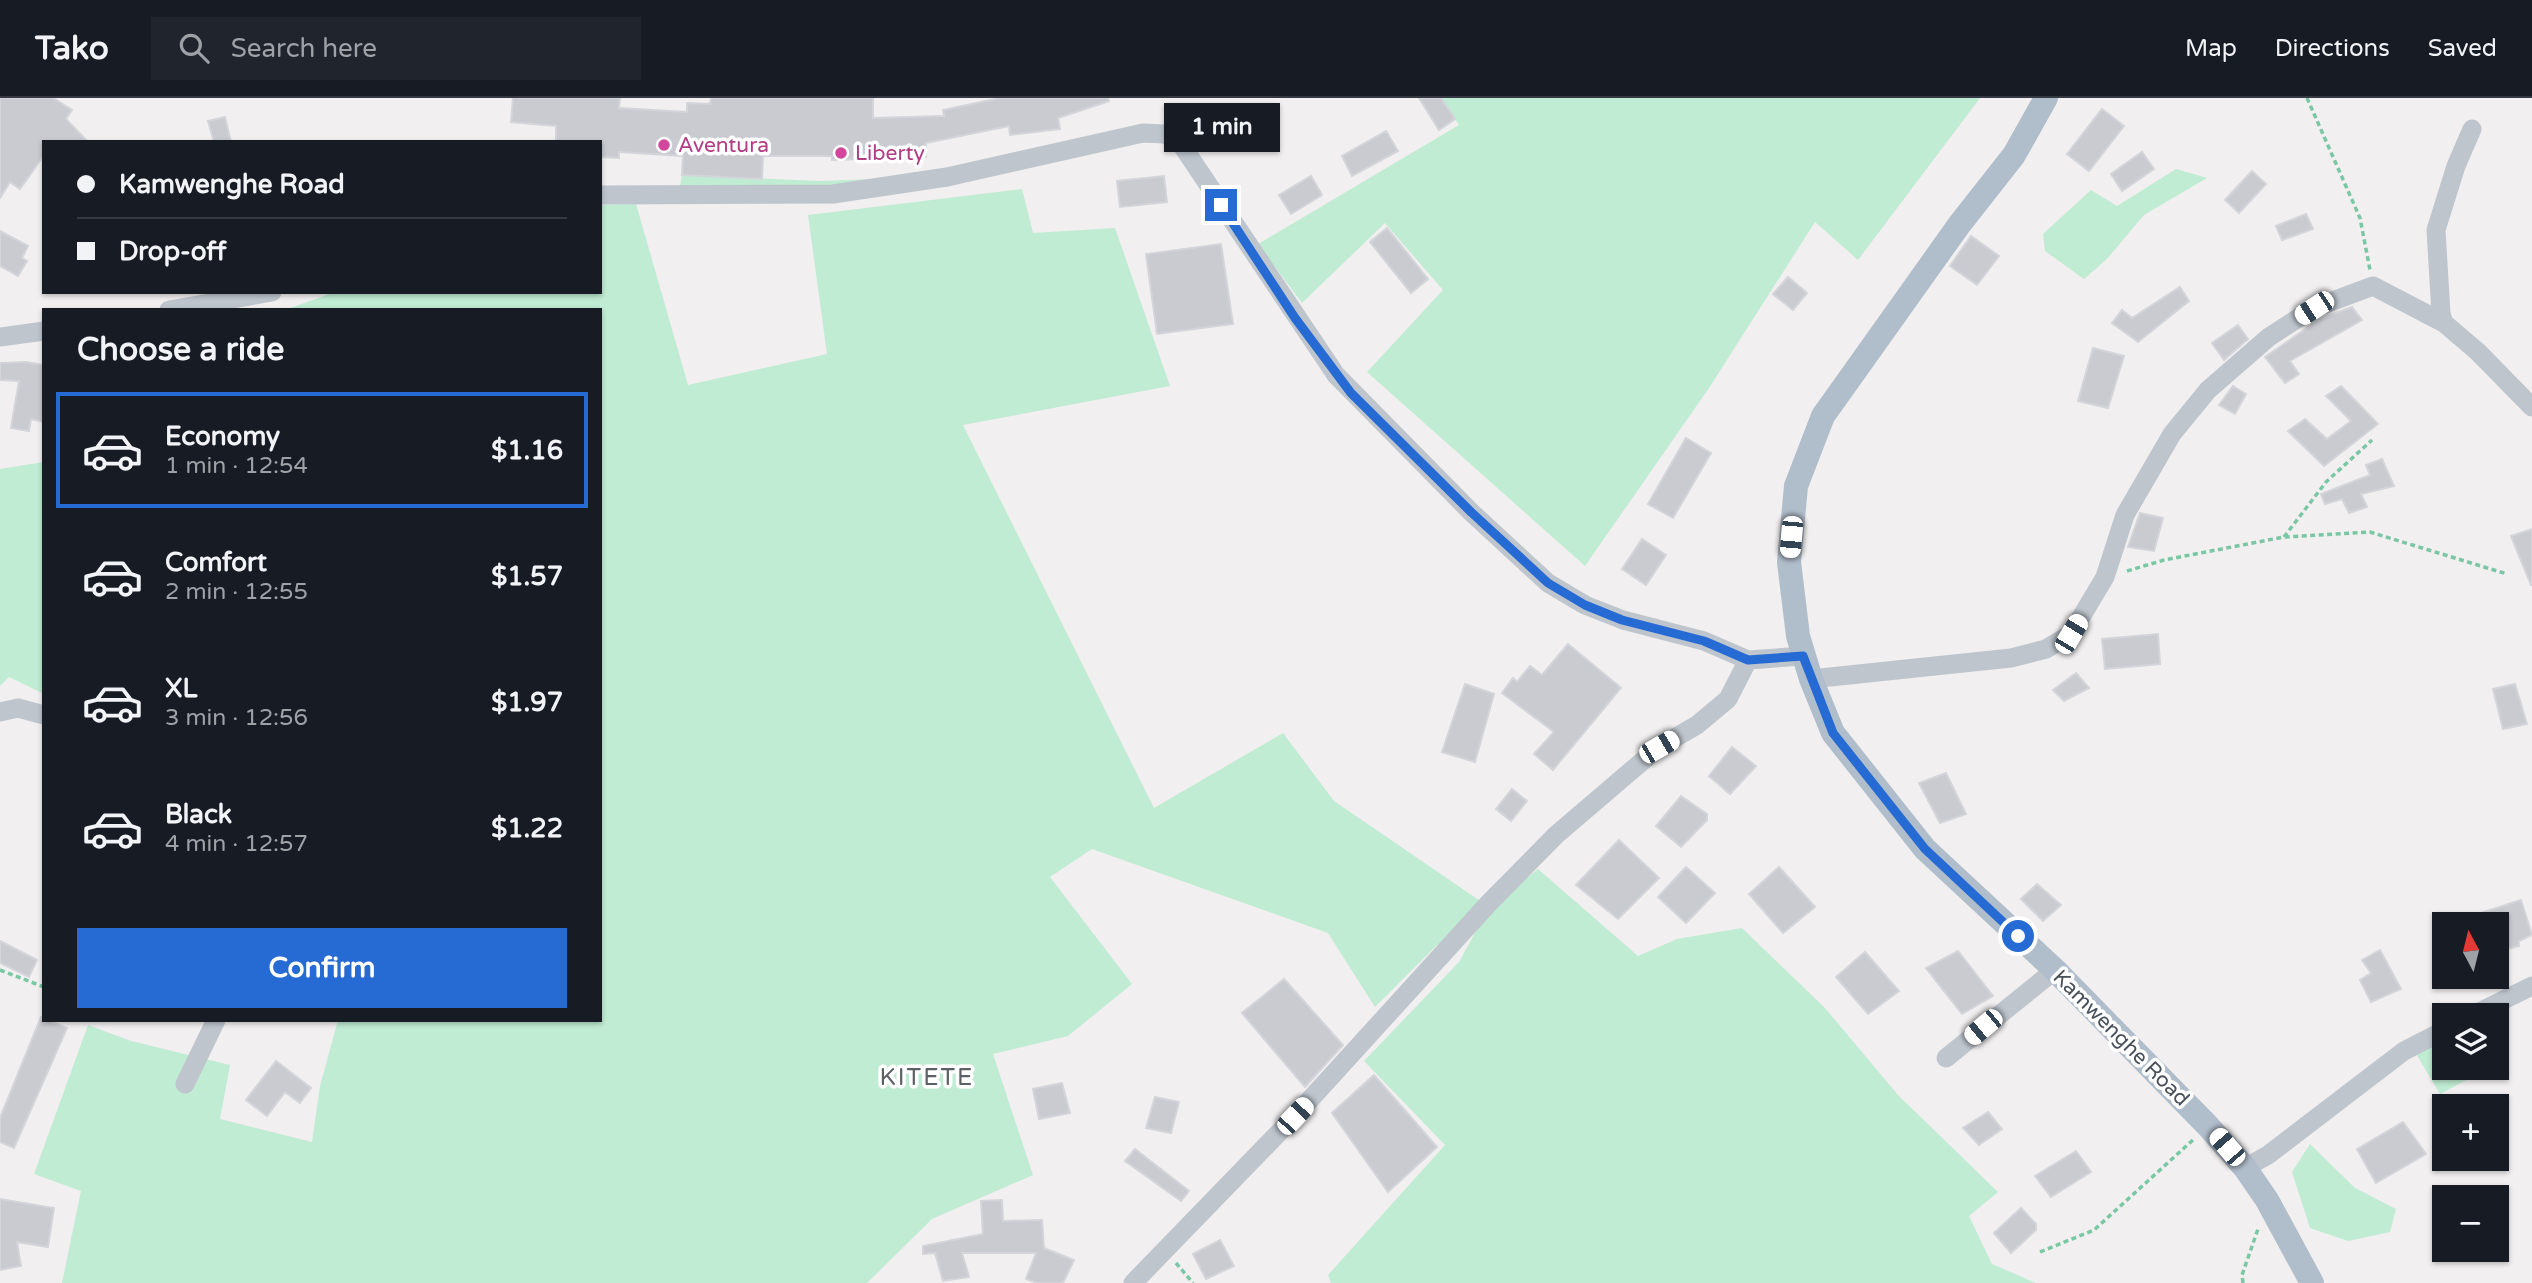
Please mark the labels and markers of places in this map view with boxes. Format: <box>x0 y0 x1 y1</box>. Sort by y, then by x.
place label: Aventura <box>678 133 769 158</box>
marker: Aventura <box>656 137 672 153</box>
place label: Liberty <box>855 141 925 166</box>
marker: Liberty <box>833 145 849 161</box>

